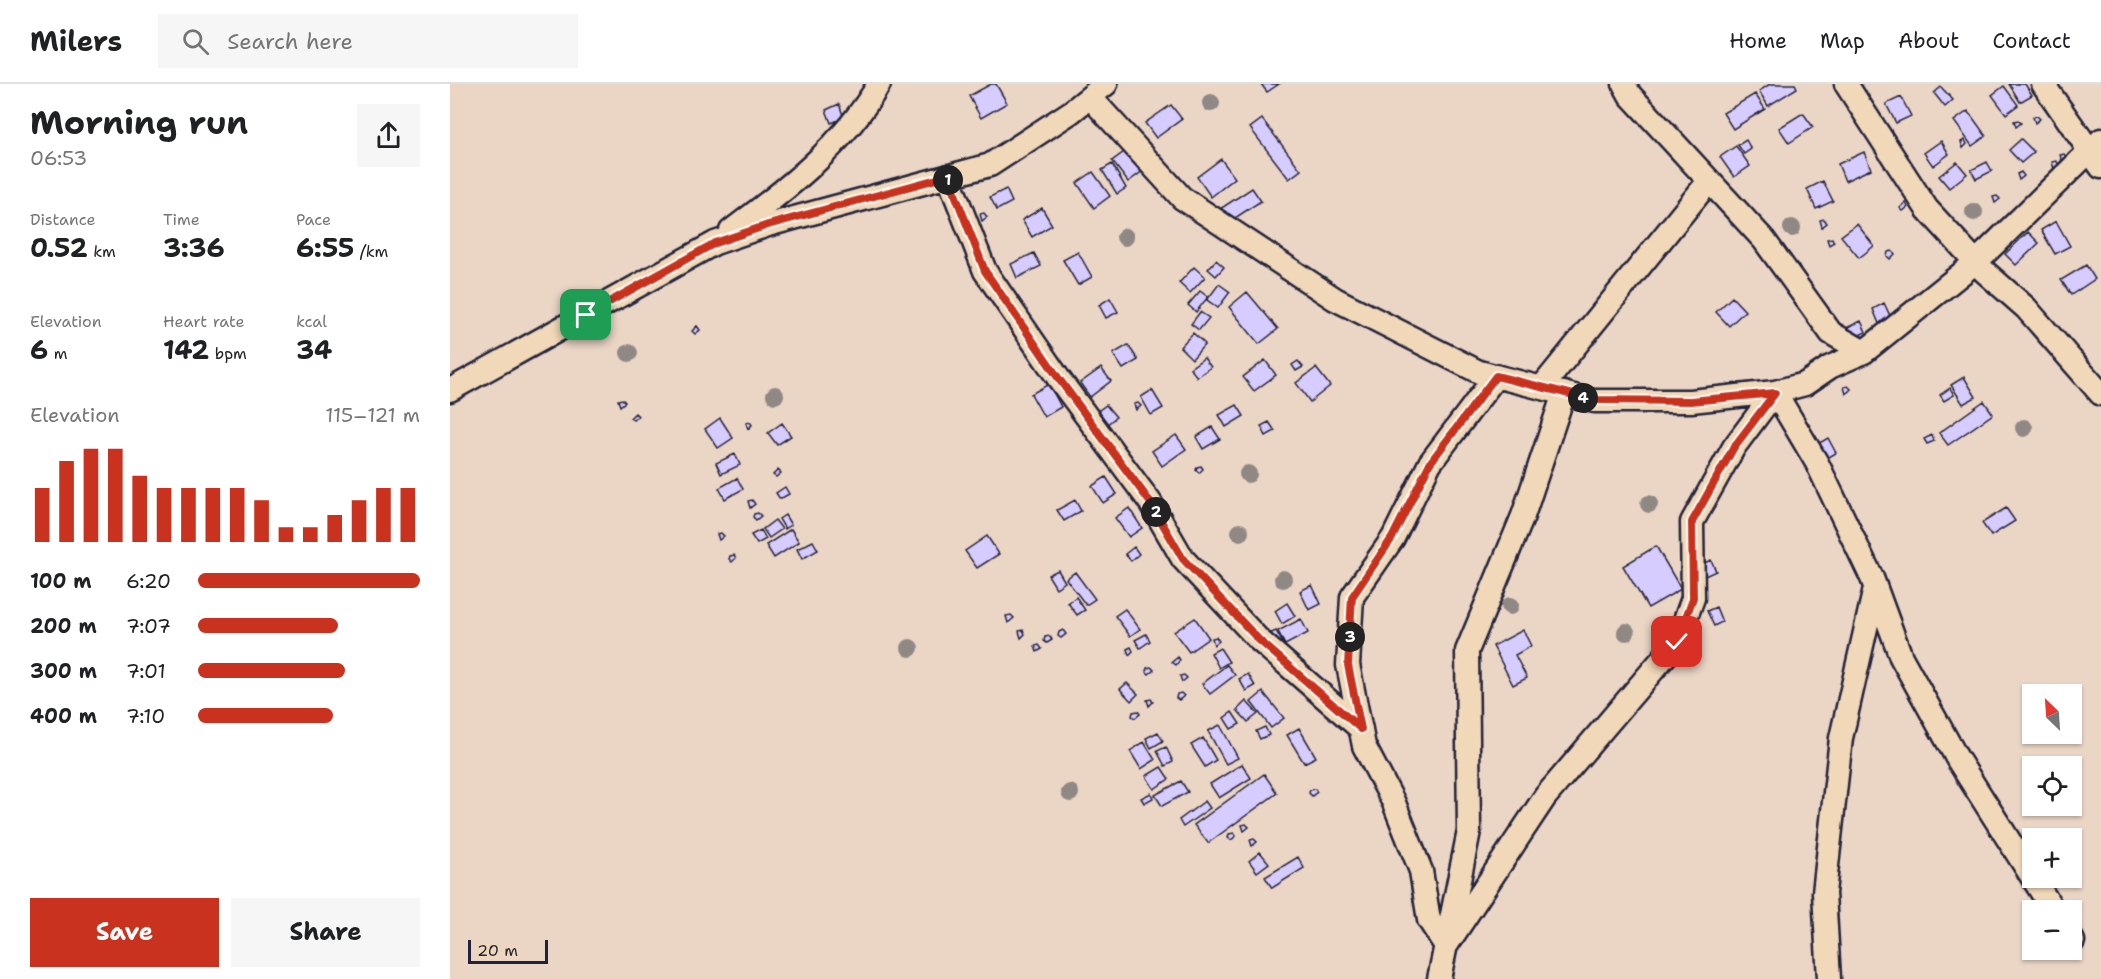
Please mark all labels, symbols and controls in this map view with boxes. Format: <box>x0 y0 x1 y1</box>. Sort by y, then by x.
search box <box>158 14 578 68</box>
text: Milers <box>30 22 122 60</box>
icon: search <box>179 25 212 58</box>
text: Search here <box>227 27 353 56</box>
text: Home <box>1729 27 1787 55</box>
text: Map <box>1820 27 1865 55</box>
text: About <box>1898 27 1959 55</box>
text: Contact <box>1992 27 2071 55</box>
text: Morning run <box>30 100 248 145</box>
button: share <box>357 104 420 167</box>
text: 06:53 <box>30 145 87 171</box>
pin: 1 <box>933 165 963 195</box>
text: 1 <box>944 169 952 190</box>
text: Distance <box>30 209 96 230</box>
text: Time <box>163 209 200 230</box>
text: Pace <box>296 209 331 230</box>
text: 0.52 <box>30 230 88 265</box>
text: 3:36 <box>163 230 225 265</box>
text: 6:55 <box>296 230 354 265</box>
text: km <box>88 241 116 262</box>
text: /km <box>354 241 388 262</box>
pin <box>560 289 611 340</box>
icon: arrive <box>569 298 602 331</box>
text: Elevation <box>30 311 102 332</box>
text: Heart rate <box>163 311 245 332</box>
text: kcal <box>296 311 327 332</box>
text: 6 <box>30 332 48 367</box>
text: 142 <box>163 332 209 367</box>
text: 34 <box>296 332 332 367</box>
text: m <box>48 343 67 364</box>
text: bpm <box>209 343 247 364</box>
pin: 4 <box>1568 383 1598 413</box>
text: 4 <box>1577 387 1589 408</box>
text: Elevation <box>30 402 120 428</box>
text: 115–121 m <box>325 402 420 428</box>
pin: 2 <box>1141 497 1171 527</box>
text: 2 <box>1150 501 1162 522</box>
text: 100 m <box>30 568 92 594</box>
text: 6:20 <box>126 568 171 594</box>
text: 200 m <box>30 613 97 639</box>
text: 7:07 <box>126 613 171 639</box>
pin <box>1651 616 1702 667</box>
pin: 3 <box>1335 622 1365 652</box>
icon: check <box>1660 625 1693 658</box>
text: 3 <box>1344 626 1356 647</box>
text: 300 m <box>30 658 97 684</box>
text: 7:01 <box>126 658 166 684</box>
north arrow <box>2022 684 2082 744</box>
map controls <box>2022 684 2082 960</box>
text: 400 m <box>30 703 97 729</box>
text: 7:10 <box>126 703 165 729</box>
button: locate <box>2022 756 2082 816</box>
button: + <box>2022 828 2082 888</box>
button: Save <box>30 898 219 967</box>
button: Share <box>231 898 420 967</box>
button: − <box>2022 900 2082 960</box>
scale bar <box>468 937 548 964</box>
text: 20 m <box>477 940 518 961</box>

